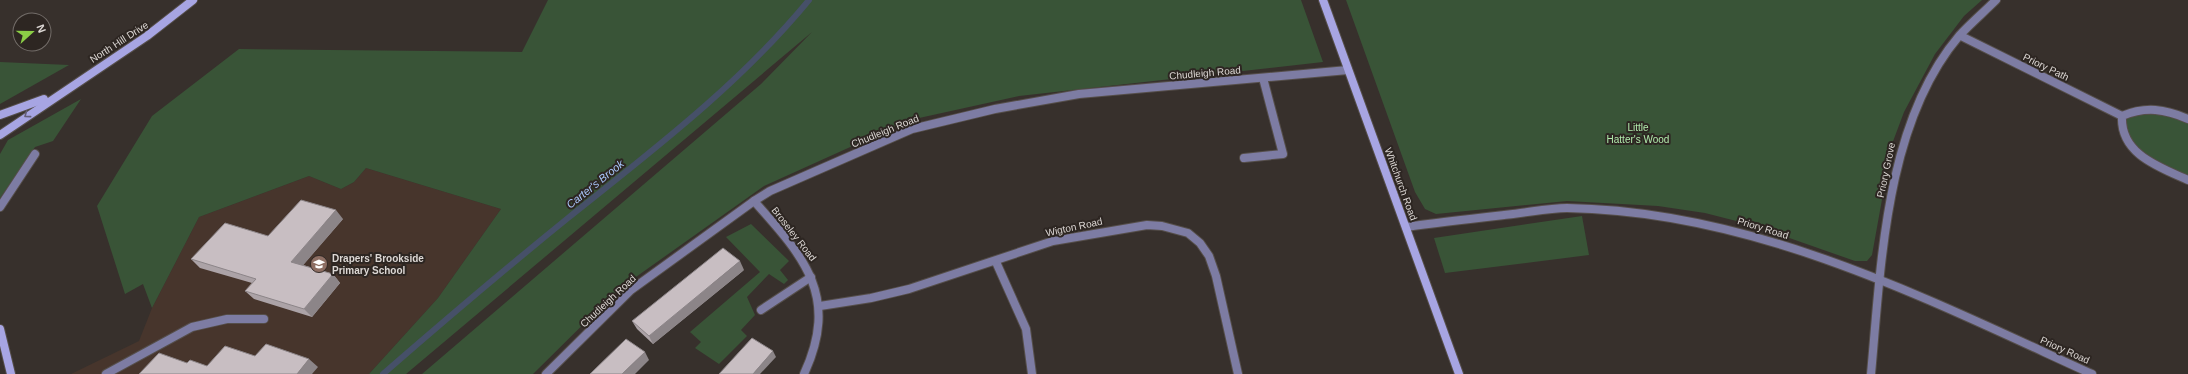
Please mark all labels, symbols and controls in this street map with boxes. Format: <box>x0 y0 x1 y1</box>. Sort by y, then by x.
north arrow <box>12 12 52 52</box>
street label: North Hill Drive <box>88 19 151 65</box>
text: N <box>34 23 48 34</box>
street label: Priory Path <box>2021 51 2071 83</box>
street label: Chudleigh Road <box>1169 64 1241 82</box>
one-way arrow <box>24 110 31 118</box>
street label: Chudleigh Road <box>850 112 920 150</box>
park label: Little Hatter's Wood <box>1607 122 1669 145</box>
street label: Priory Grove <box>1875 141 1897 199</box>
street label: Whitchurch Road <box>1383 146 1419 222</box>
water label: Carter's Brook <box>564 157 626 211</box>
street label: Broseley Road <box>769 205 819 263</box>
street label: Priory Road <box>1736 215 1790 241</box>
street label: Wigton Road <box>1045 216 1103 238</box>
place label: Drapers' Brookside Primary School <box>332 253 424 276</box>
school or university icon: Drapers' Brookside Primary School <box>309 254 329 274</box>
street label: Chudleigh Road <box>578 273 638 329</box>
street label: Priory Road <box>2039 334 2091 366</box>

